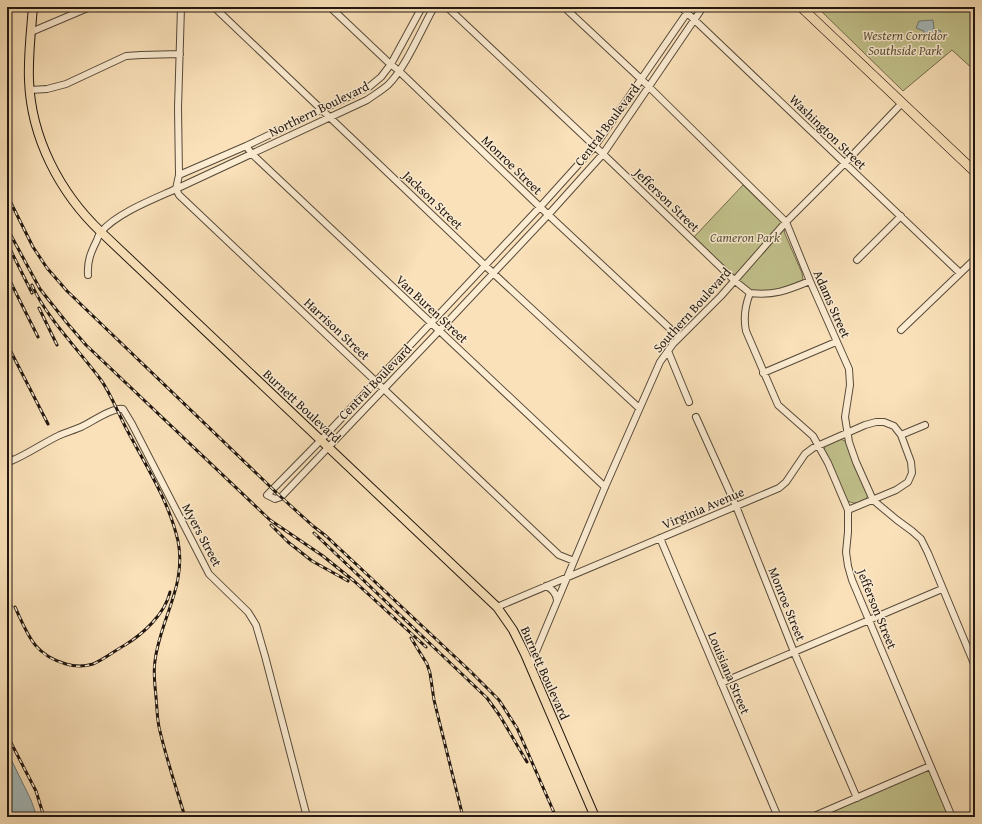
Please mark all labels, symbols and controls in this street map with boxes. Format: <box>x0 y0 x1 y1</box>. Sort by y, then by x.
park label: Western Corridor Southside Park <box>863 26 948 60</box>
street label: Northern Boulevard <box>266 76 372 142</box>
street label: Central Boulevard <box>570 80 644 170</box>
street label: Washington Street <box>785 90 871 174</box>
street label: Monroe Street <box>477 131 547 199</box>
street label: Jefferson Street <box>628 162 704 237</box>
street label: Jackson Street <box>397 165 468 234</box>
park label: Cameron Park <box>710 228 780 247</box>
street label: Southern Boulevard <box>649 263 736 357</box>
street label: Adams Street <box>809 267 856 341</box>
street label: Van Buren Street <box>392 270 473 348</box>
street label: Harrison Street <box>300 293 374 365</box>
street label: Central Boulevard <box>334 340 416 424</box>
street label: Burnett Boulevard <box>259 365 345 447</box>
street label: Virginia Avenue <box>659 482 747 534</box>
street label: Myers Street <box>177 500 227 570</box>
street label: Monroe Street <box>764 564 811 644</box>
street label: Jefferson Street <box>852 564 902 652</box>
street label: Burnett Boulevard <box>516 623 574 723</box>
street label: Louisiana Street <box>703 629 755 717</box>

